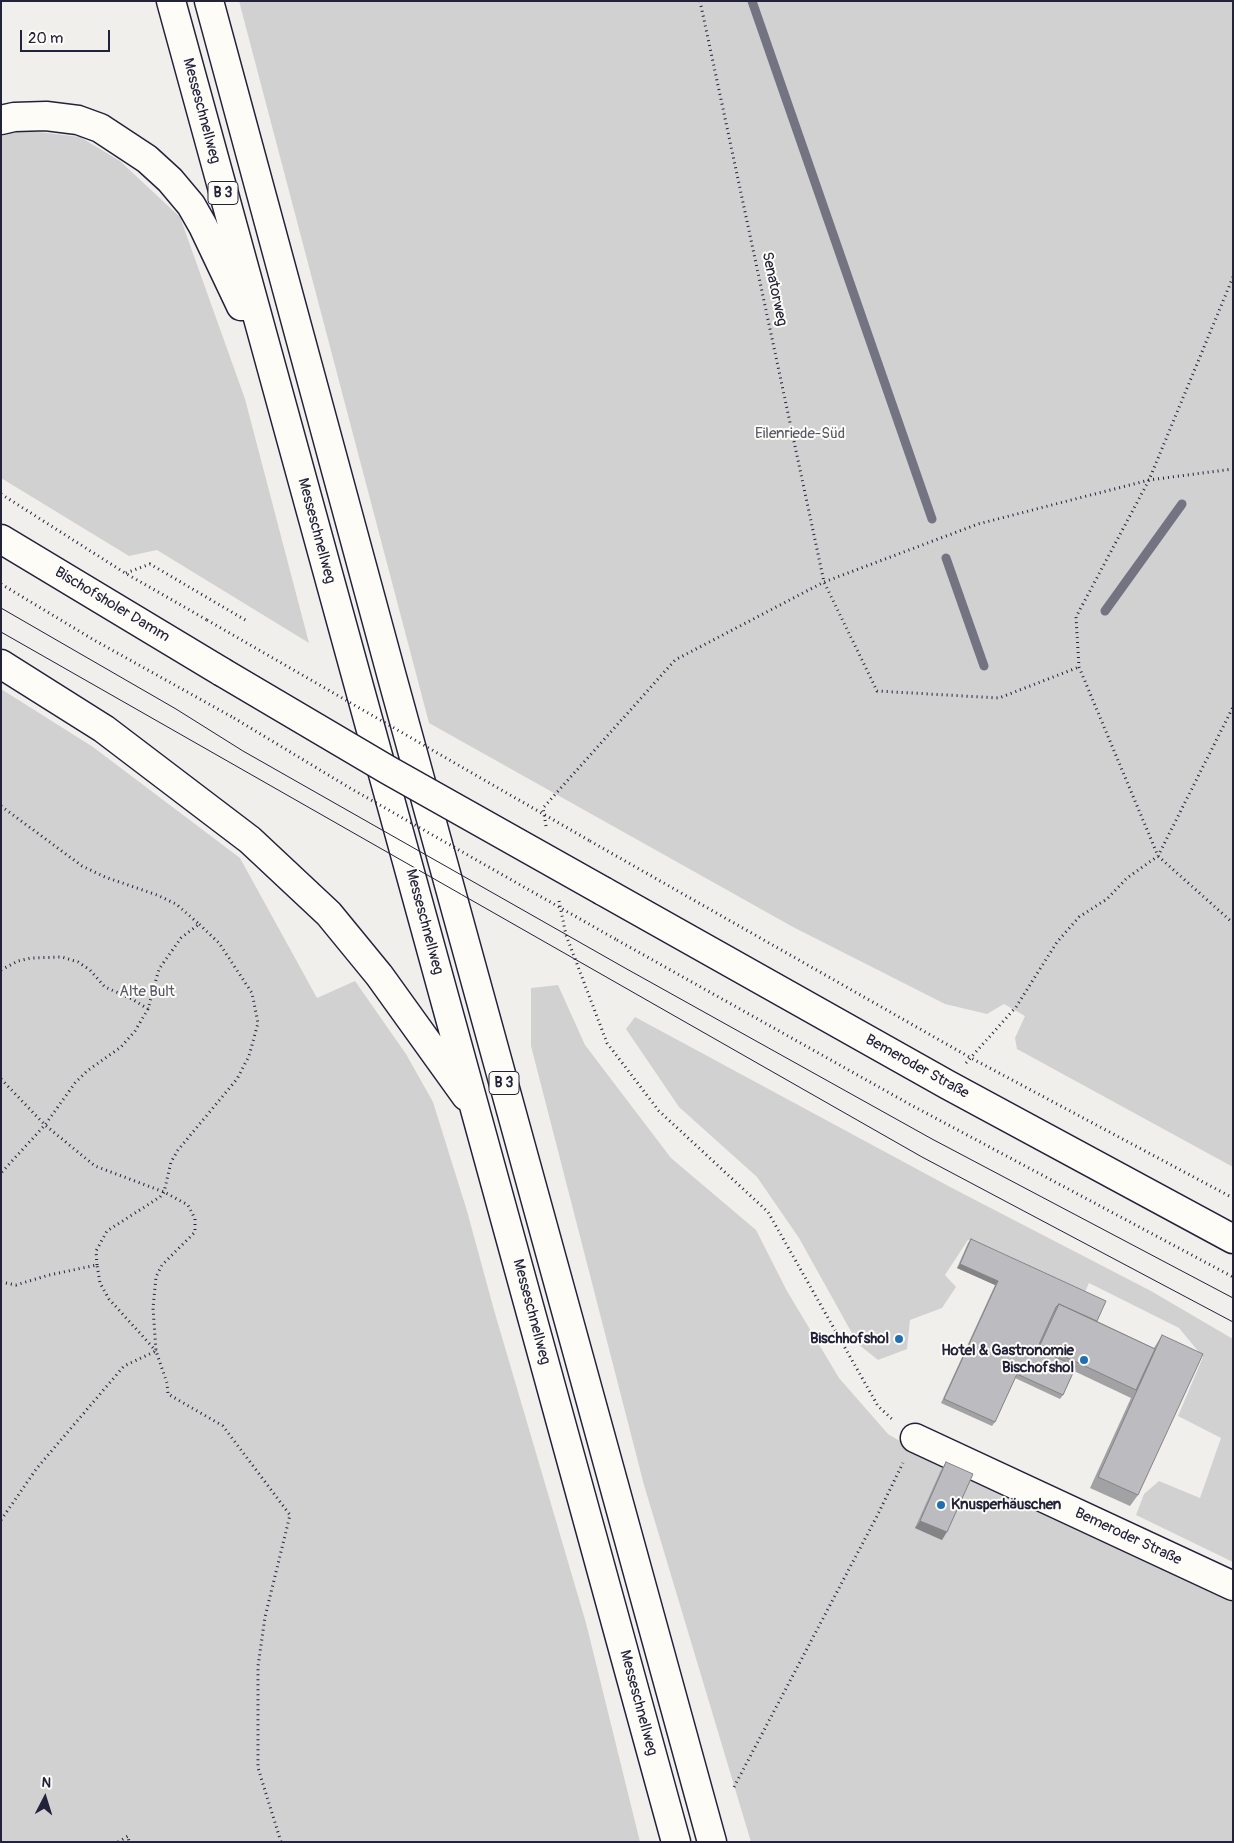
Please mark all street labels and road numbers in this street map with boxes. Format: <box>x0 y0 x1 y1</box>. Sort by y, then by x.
street label: Messeschnellweg <box>178 56 224 166</box>
road number: B 3 <box>208 182 238 204</box>
street label: Senatorweg <box>757 250 791 328</box>
street label: Messeschnellweg <box>293 476 339 586</box>
street label: Bischofsholer Damm <box>51 564 173 646</box>
street label: Messeschnellweg <box>401 867 447 977</box>
street label: Bemeroder Straße <box>862 1031 972 1103</box>
road number: B 3 <box>489 1072 519 1094</box>
street label: Messeschnellweg <box>508 1257 554 1367</box>
street label: Bemeroder Straße <box>1072 1504 1184 1570</box>
street label: Messeschnellweg <box>615 1648 661 1758</box>

